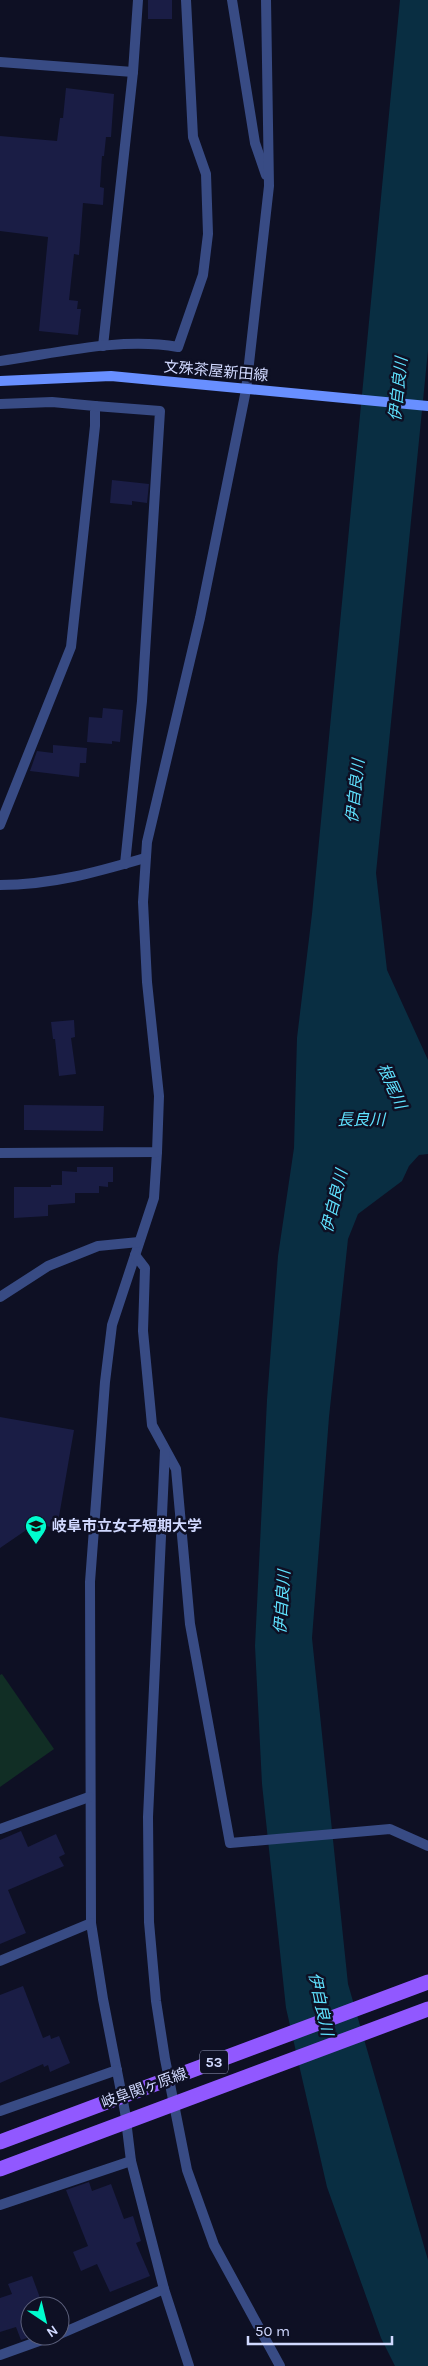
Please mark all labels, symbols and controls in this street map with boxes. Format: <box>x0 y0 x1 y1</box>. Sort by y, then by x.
water label: 伊自良川 <box>385 354 411 422</box>
street label: 文殊茶屋新田線 <box>163 357 269 385</box>
water label: 伊自良川 <box>342 756 368 824</box>
water label: 根尾川 <box>374 1060 411 1114</box>
water label: 長良川 <box>337 1110 387 1129</box>
water label: 伊自良川 <box>317 1166 351 1234</box>
school or university icon: 岐阜市立女子短期大学 <box>24 1514 48 1545</box>
place label: 岐阜市立女子短期大学 <box>52 1517 202 1535</box>
water label: 伊自良川 <box>270 1567 294 1635</box>
water label: 伊自良川 <box>305 1971 337 2039</box>
road number: 53 <box>200 2050 228 2074</box>
street label: 岐阜関ヶ原線 <box>99 2064 189 2112</box>
north arrow <box>20 2296 70 2346</box>
scale bar <box>248 2314 392 2346</box>
text: N <box>43 2321 61 2341</box>
text: 50 m <box>255 2322 290 2340</box>

